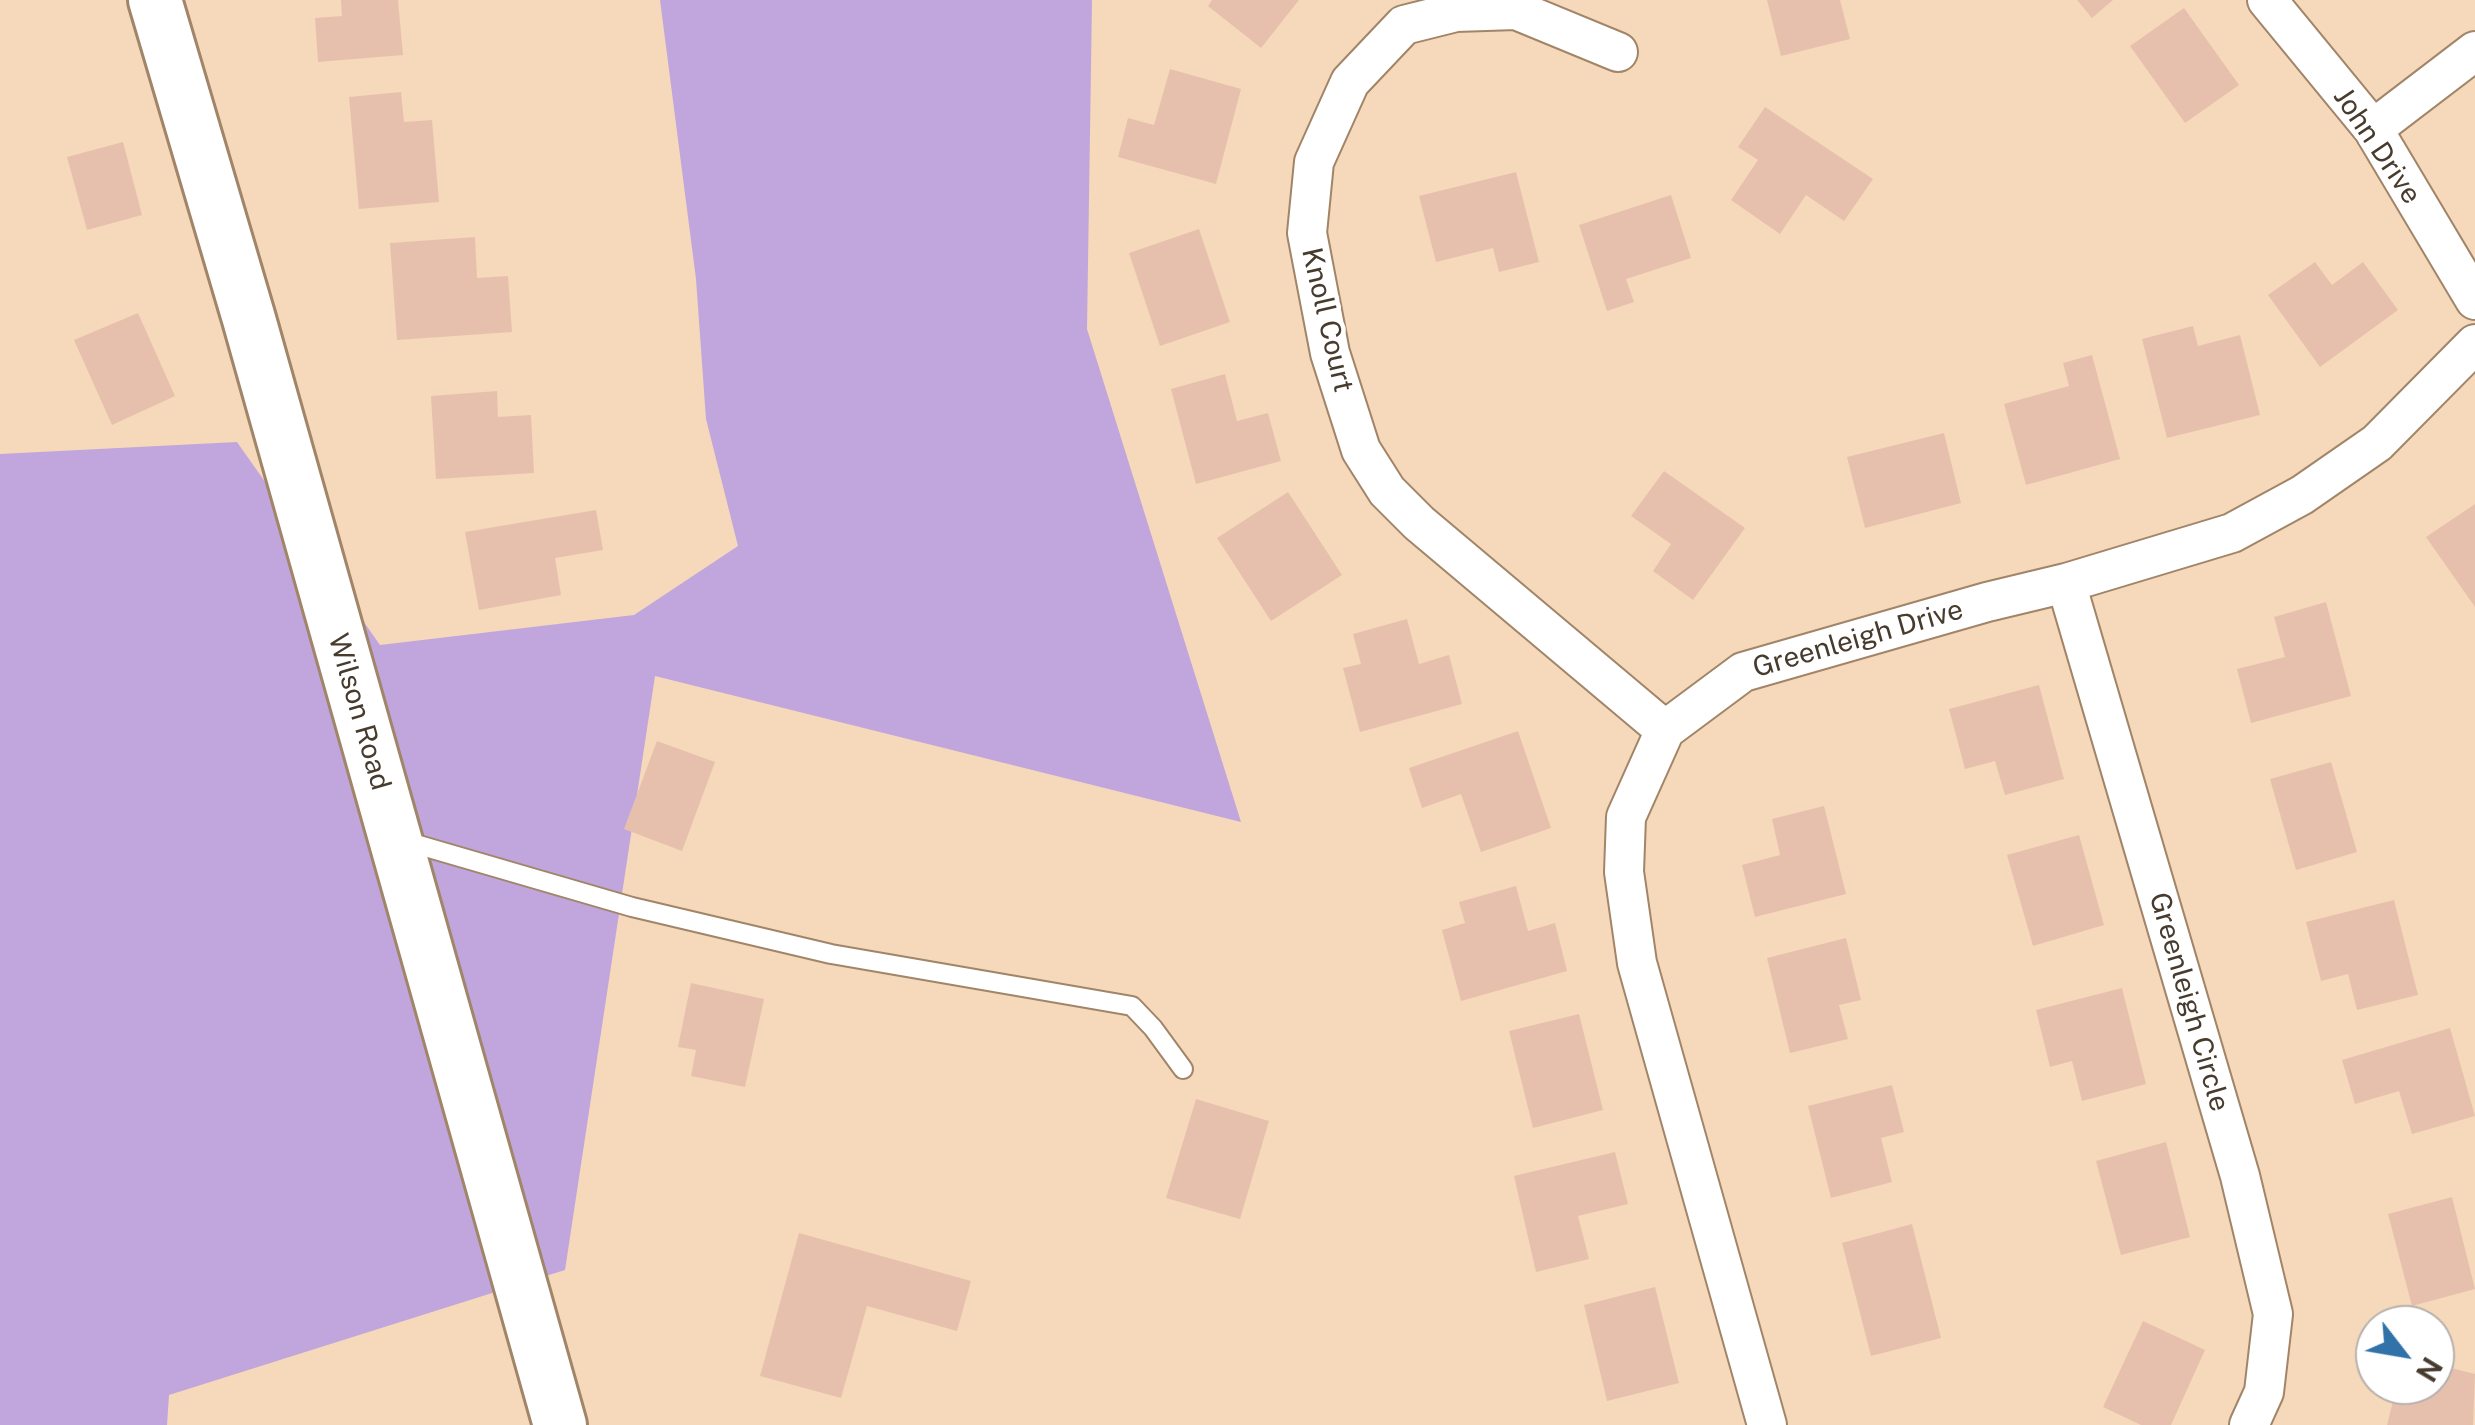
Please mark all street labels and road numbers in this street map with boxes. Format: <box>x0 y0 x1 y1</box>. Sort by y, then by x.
street label: John Drive <box>2326 82 2428 210</box>
street label: Knoll Court <box>1294 244 1360 396</box>
street label: Greenleigh Drive <box>1749 593 1967 685</box>
street label: Wilson Road <box>321 630 397 794</box>
street label: Greenleigh Circle <box>2142 889 2236 1115</box>

